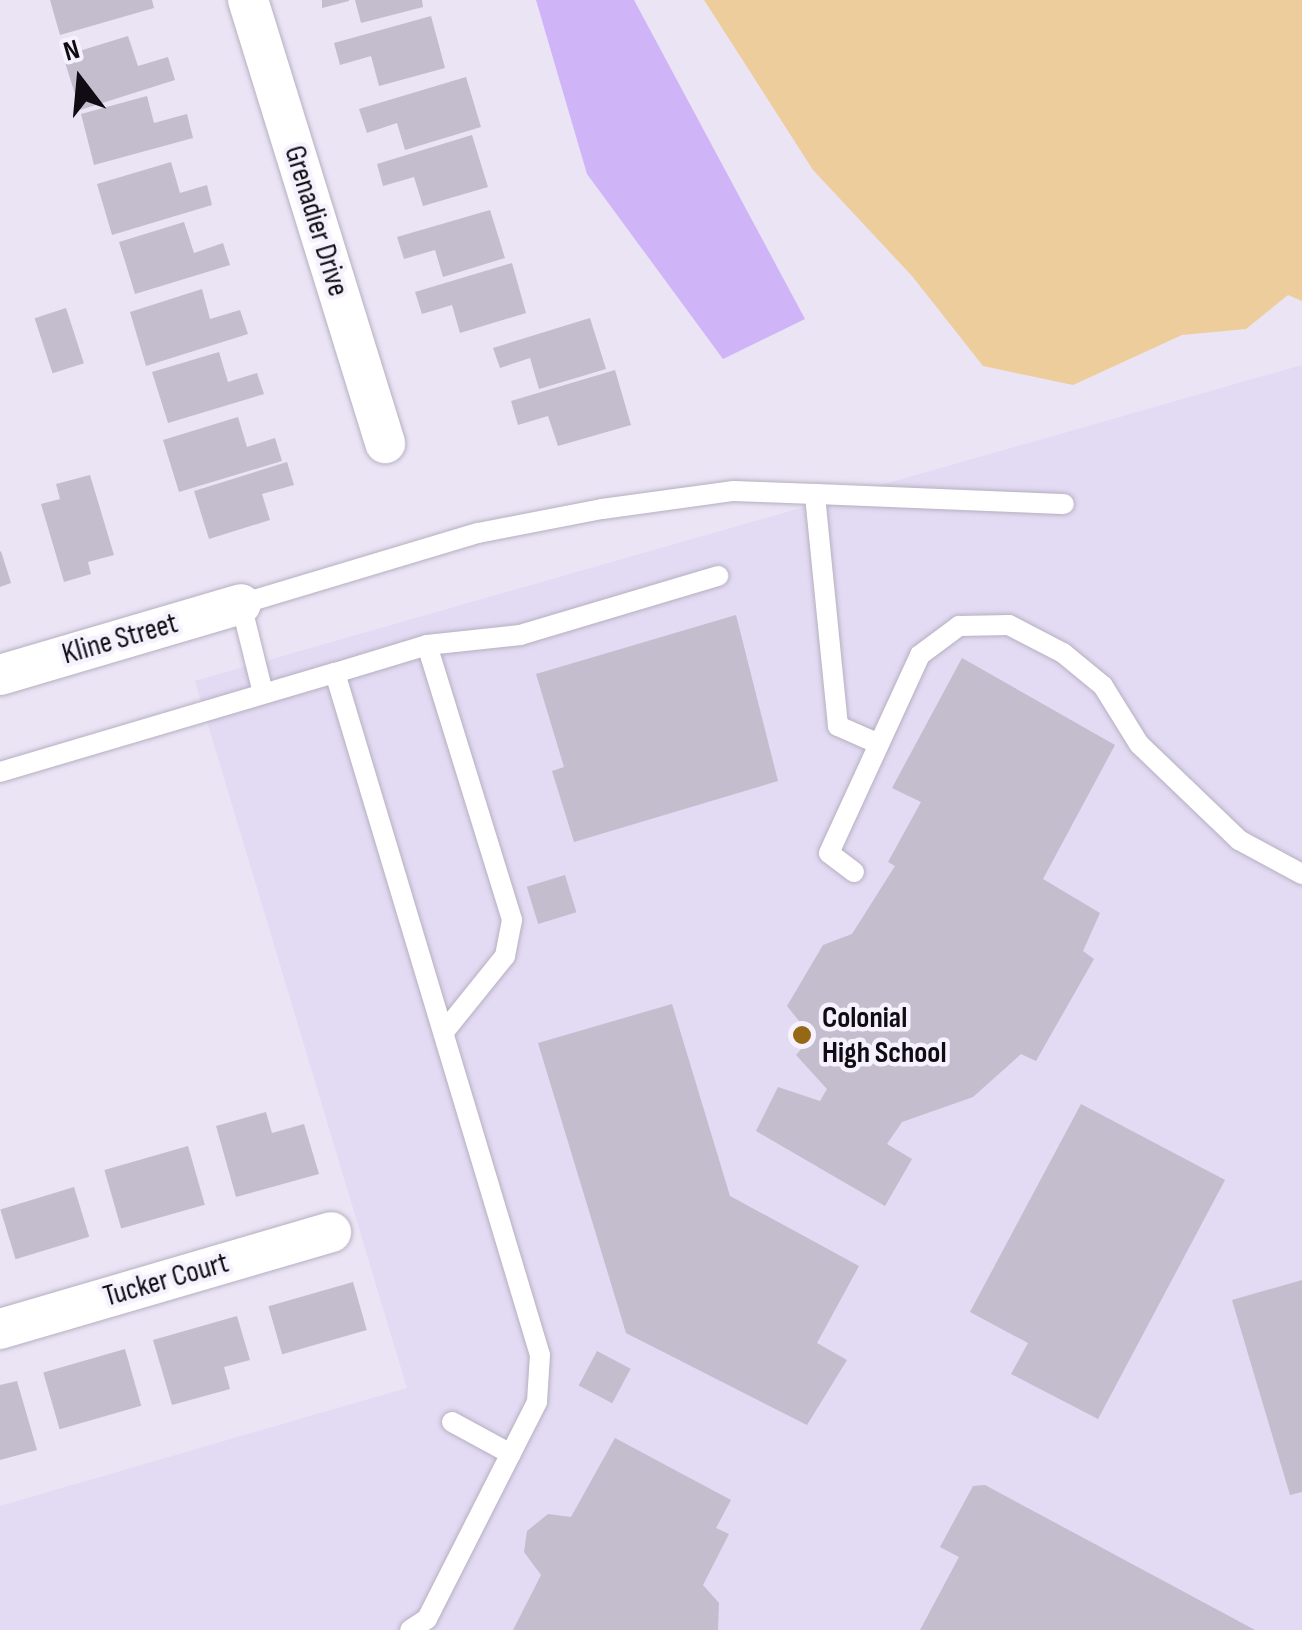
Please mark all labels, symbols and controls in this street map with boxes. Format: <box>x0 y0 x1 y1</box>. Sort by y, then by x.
north arrow <box>30 30 130 130</box>
text: N <box>60 33 83 69</box>
street label: Grenadier Drive <box>276 141 356 301</box>
street label: Kline Street <box>58 605 182 673</box>
place label: Colonial High School <box>822 1000 947 1070</box>
marker: Colonial High School <box>791 1024 813 1046</box>
street label: Tucker Court <box>99 1245 233 1315</box>

